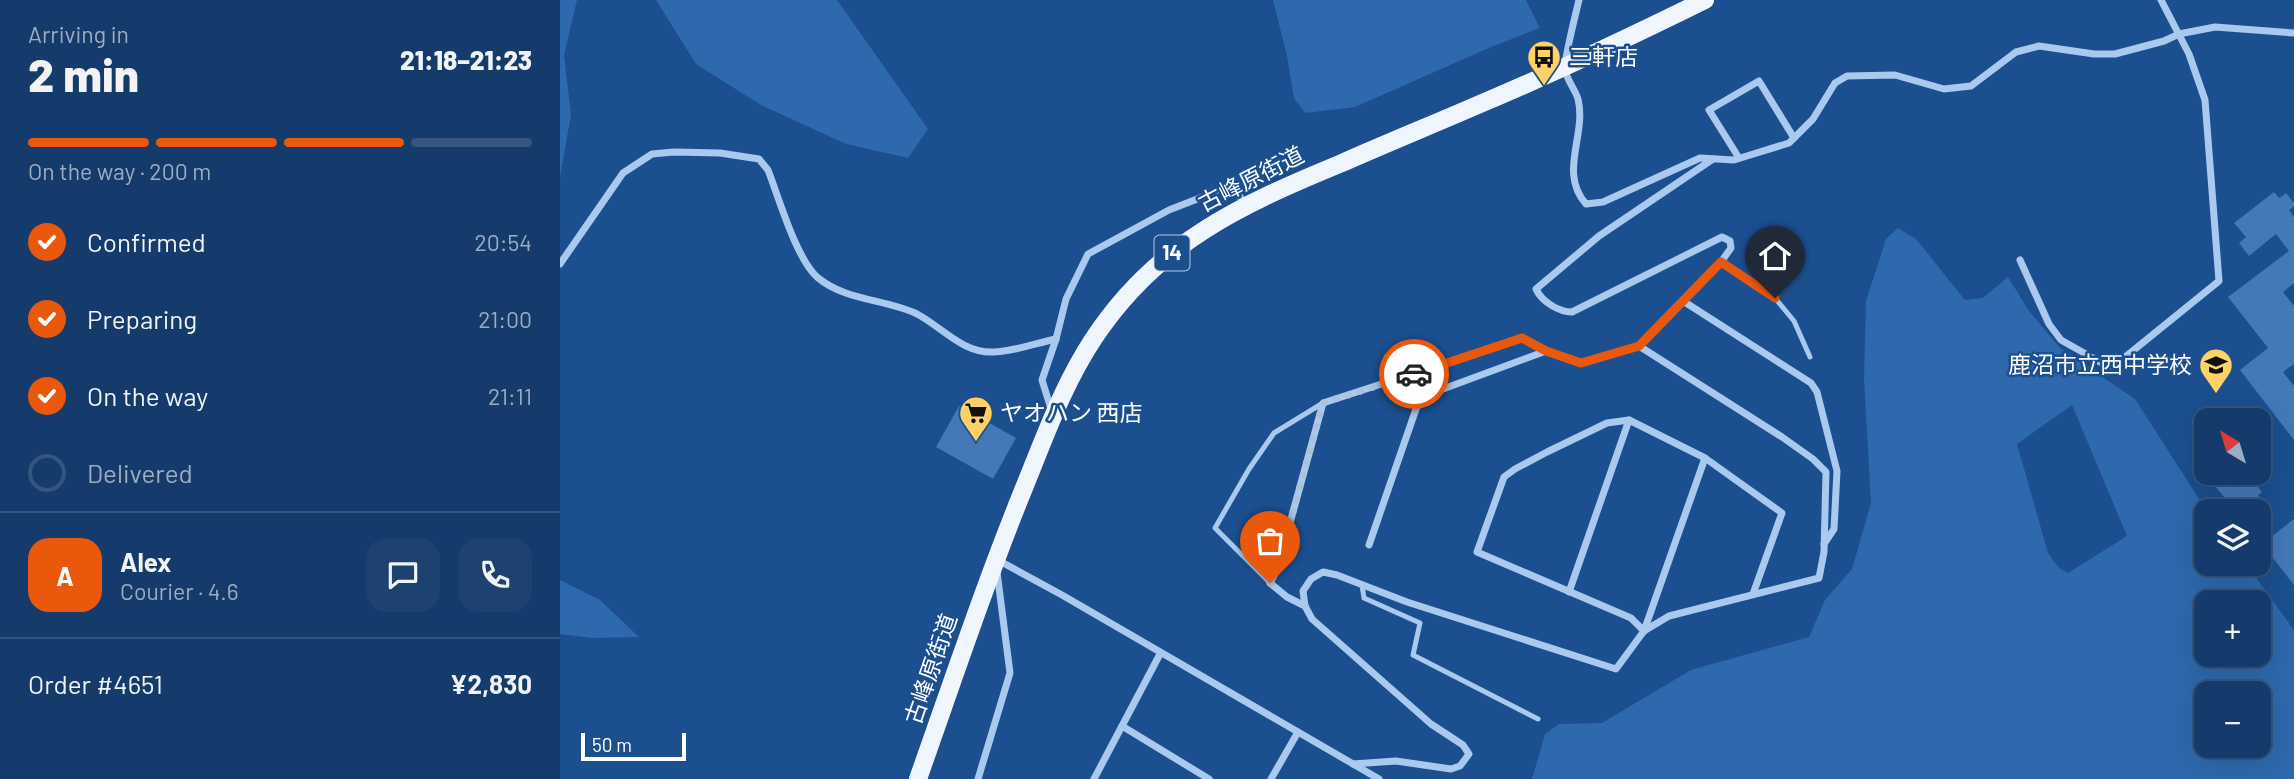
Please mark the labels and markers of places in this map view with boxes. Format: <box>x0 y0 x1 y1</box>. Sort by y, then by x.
bus stop icon: 三軒店 <box>1525 38 1563 87</box>
place label: 三軒店 <box>1569 42 1638 70</box>
pin <box>1745 226 1805 298</box>
school or university icon: 鹿沼市立西中学校 <box>2197 346 2235 395</box>
place label: 鹿沼市立西中学校 <box>2008 350 2192 378</box>
supermarket icon: ヤオハン 西店 <box>957 394 995 443</box>
place label: ヤオハン 西店 <box>1000 398 1143 426</box>
pin <box>1240 511 1300 583</box>

